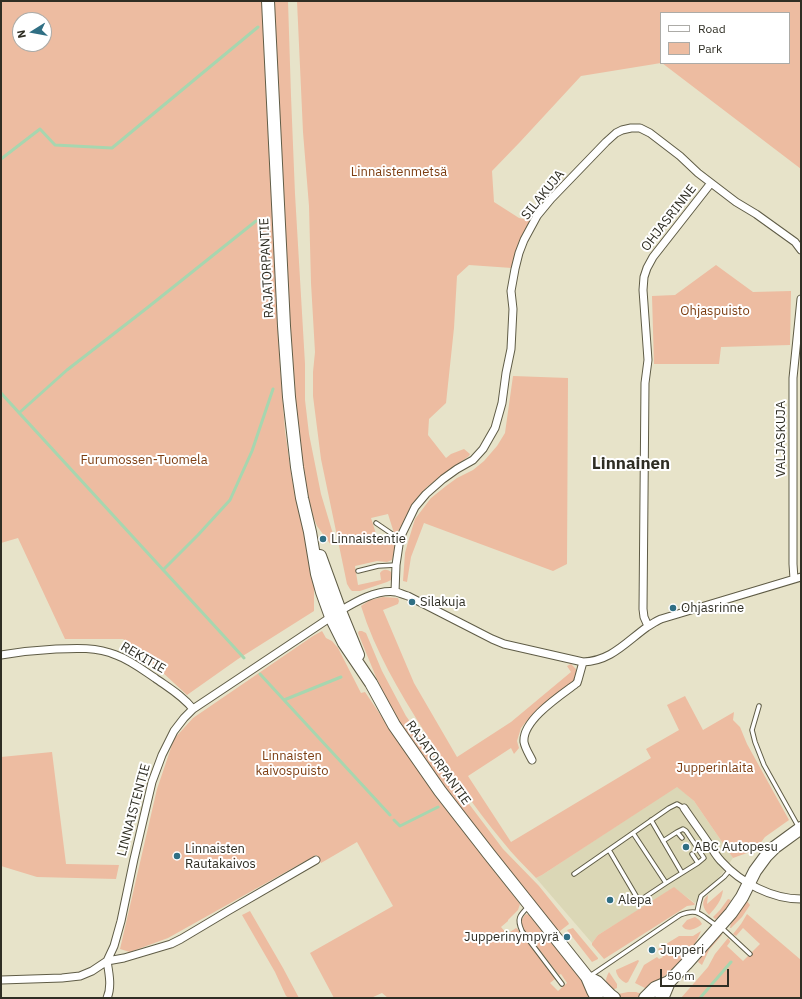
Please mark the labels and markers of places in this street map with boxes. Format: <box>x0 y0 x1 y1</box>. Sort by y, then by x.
place label: Linnaistentie <box>331 531 406 547</box>
marker: Linnaistentie <box>318 534 328 544</box>
place label: Silakuja <box>420 594 466 610</box>
marker: Silakuja <box>407 597 417 607</box>
place label: Ohjasrinne <box>681 600 744 616</box>
marker: Ohjasrinne <box>668 603 678 613</box>
place label: ABC Autopesu <box>694 839 778 855</box>
place label: Linnaisten Rautakaivos <box>185 841 256 872</box>
marker: ABC Autopesu <box>681 842 691 852</box>
marker: Linnaisten Rautakaivos <box>172 851 182 861</box>
place label: Alepa <box>618 892 651 908</box>
marker: Alepa <box>605 895 615 905</box>
place label: Jupperinympyrä <box>464 929 559 945</box>
marker: Jupperinympyrä <box>562 932 572 942</box>
place label: Jupperi <box>660 942 704 958</box>
marker: Jupperi <box>647 945 657 955</box>

